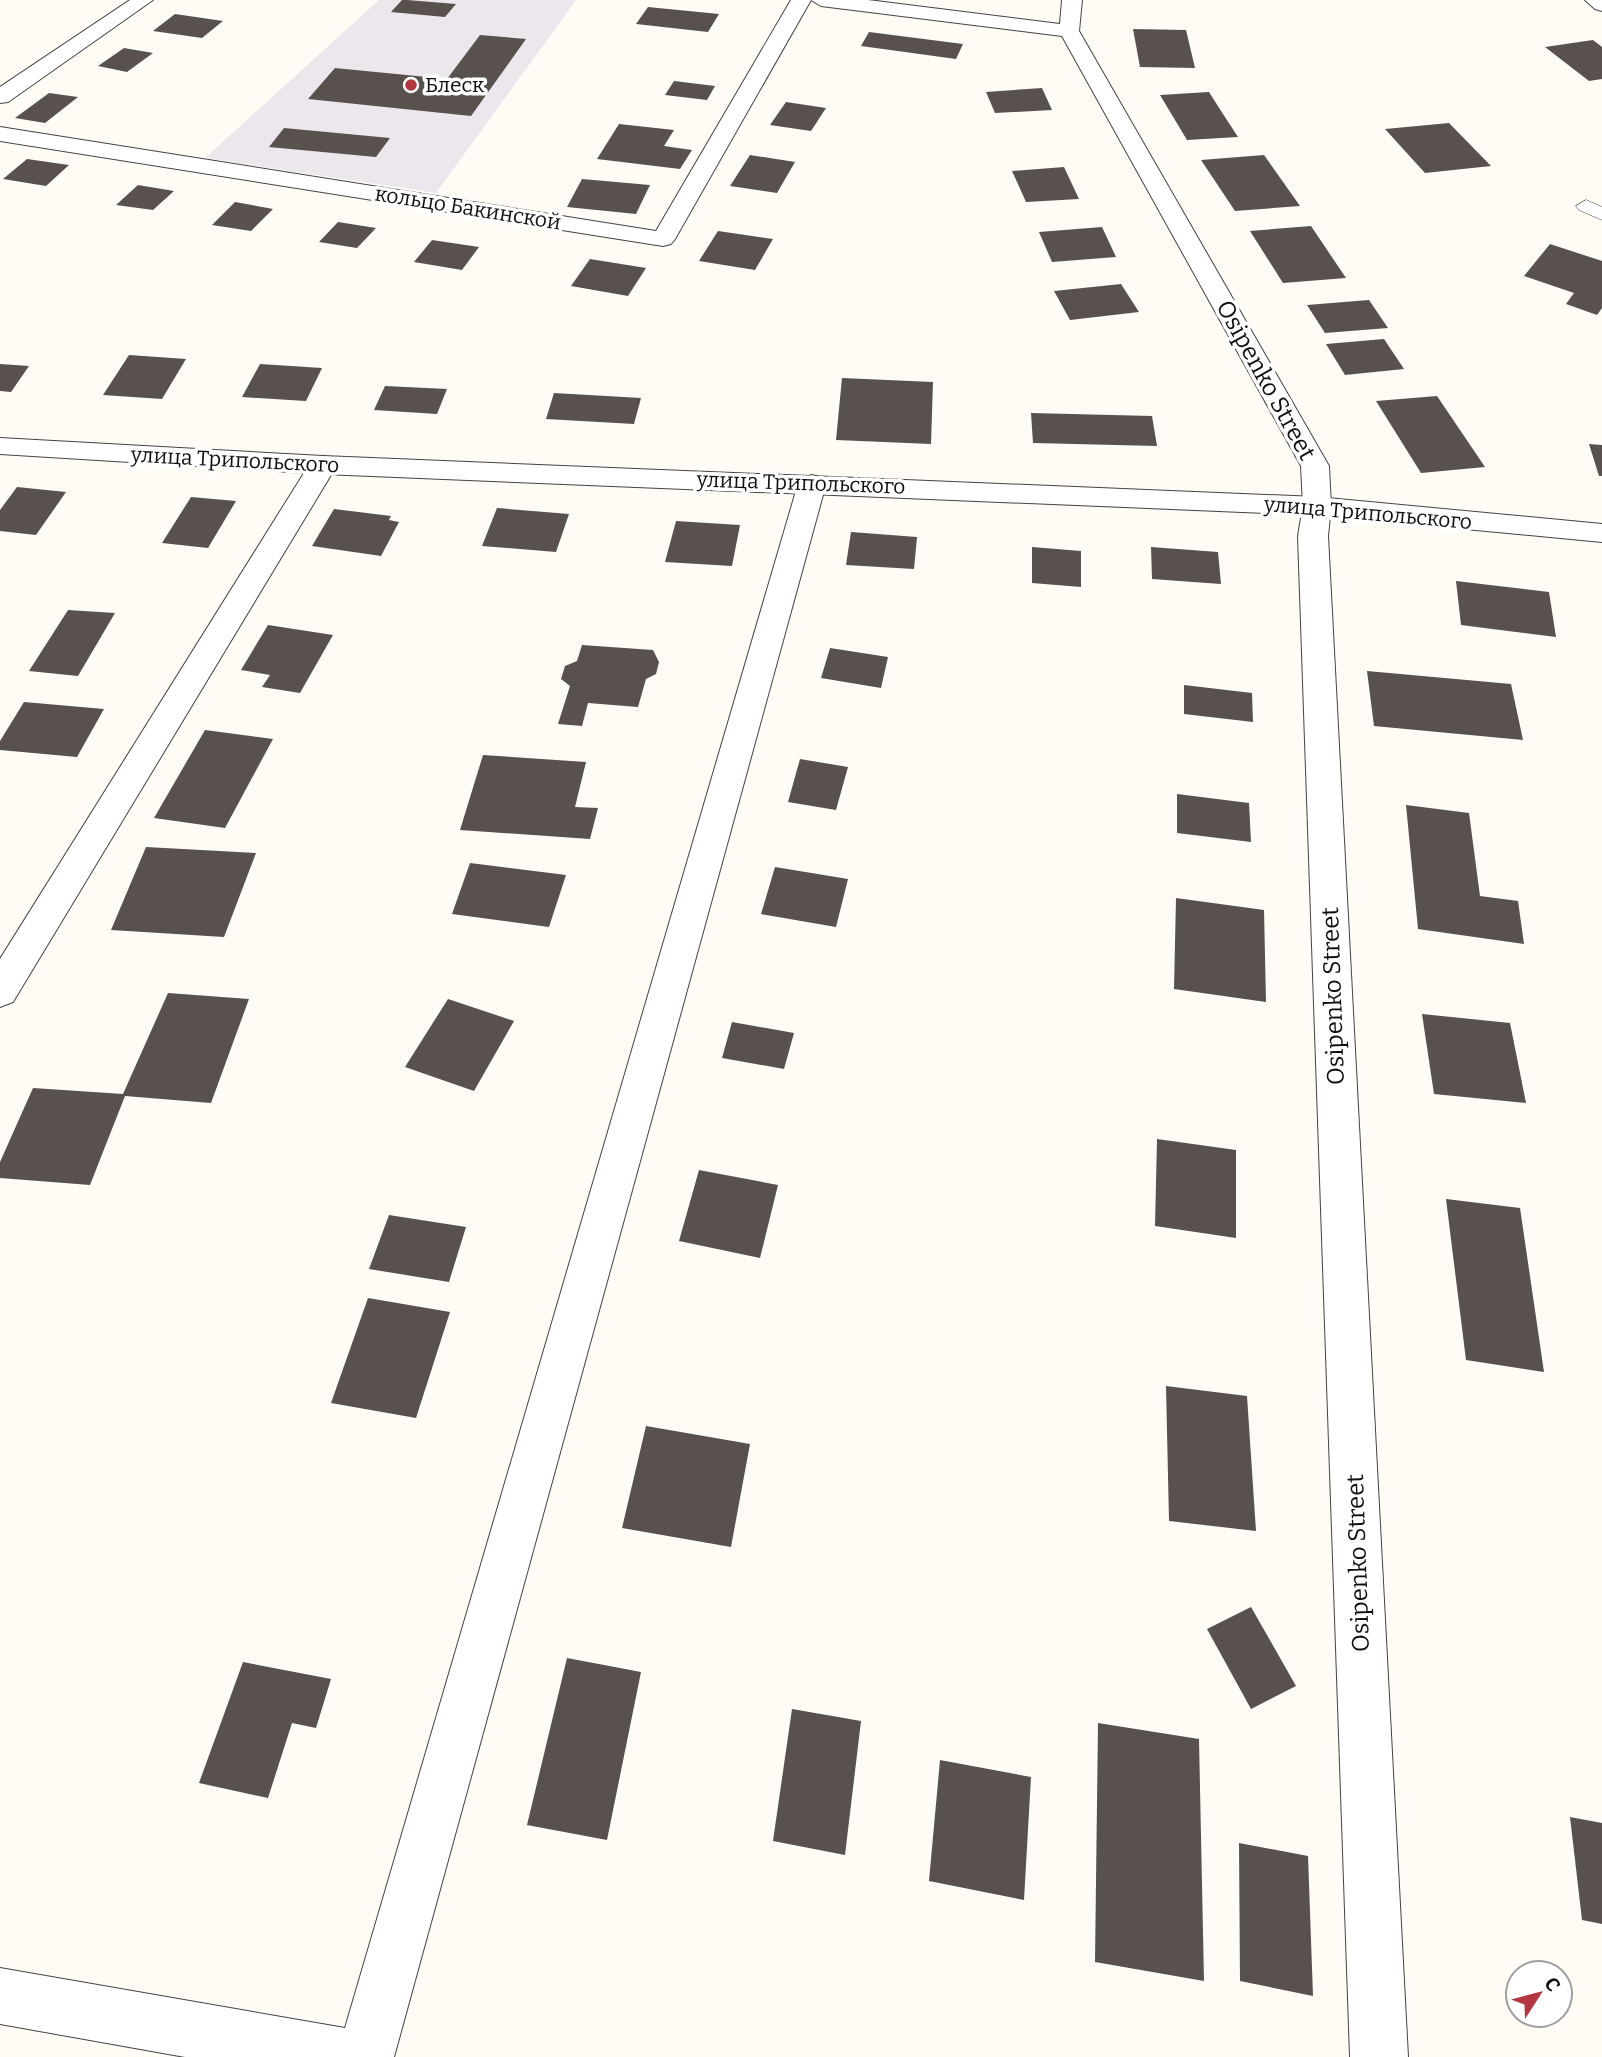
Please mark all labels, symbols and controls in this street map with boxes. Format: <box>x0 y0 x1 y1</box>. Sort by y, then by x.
place label: Блеск <box>425 72 485 98</box>
marker: Блеск <box>403 77 419 93</box>
street label: кольцо Бакинской <box>373 180 563 236</box>
street label: Osipenko Street <box>1211 295 1322 465</box>
street label: улица Трипольского <box>129 442 340 478</box>
street label: улица Трипольского <box>695 466 906 500</box>
street label: улица Трипольского <box>1262 491 1473 535</box>
street label: Osipenko Street <box>1316 906 1350 1085</box>
street label: Osipenko Street <box>1341 1473 1375 1652</box>
north arrow <box>1504 1959 1574 2029</box>
text: С <box>1540 1973 1565 1996</box>

